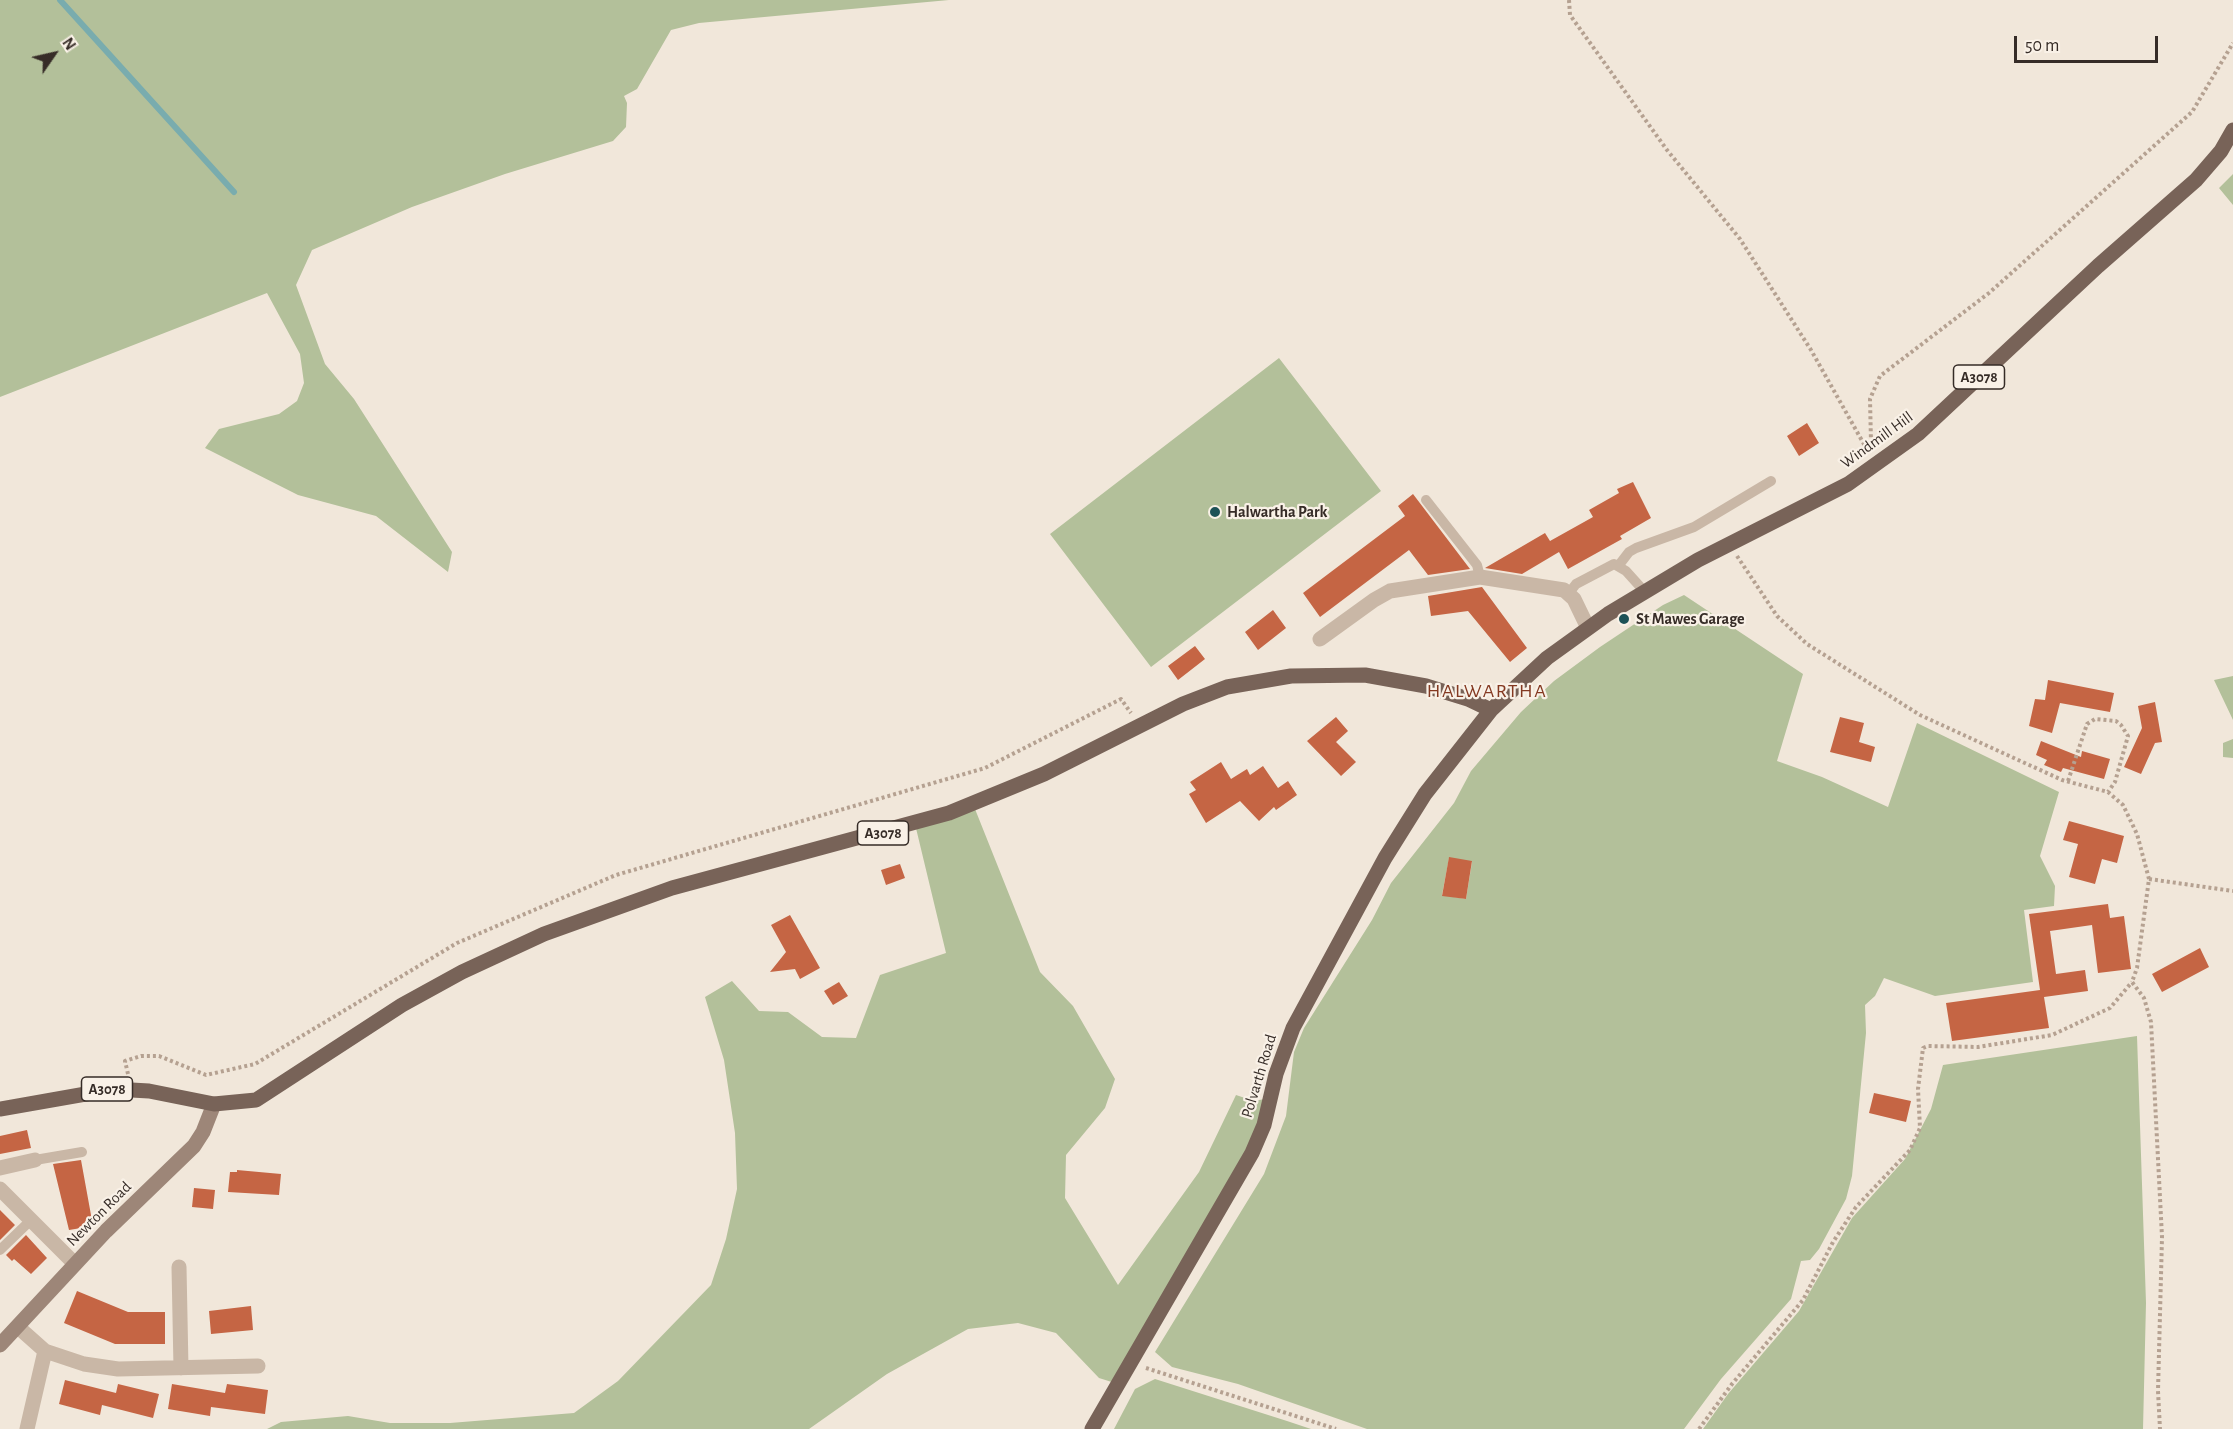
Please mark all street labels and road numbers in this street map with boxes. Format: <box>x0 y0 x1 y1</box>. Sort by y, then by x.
road number: A3078 <box>1954 365 2004 389</box>
street label: Windmill Hill <box>1837 407 1917 473</box>
road number: A3078 <box>858 821 908 845</box>
street label: Polvarth Road <box>1237 1032 1281 1120</box>
road number: A3078 <box>82 1077 132 1101</box>
street label: Newton Road <box>62 1177 136 1251</box>

